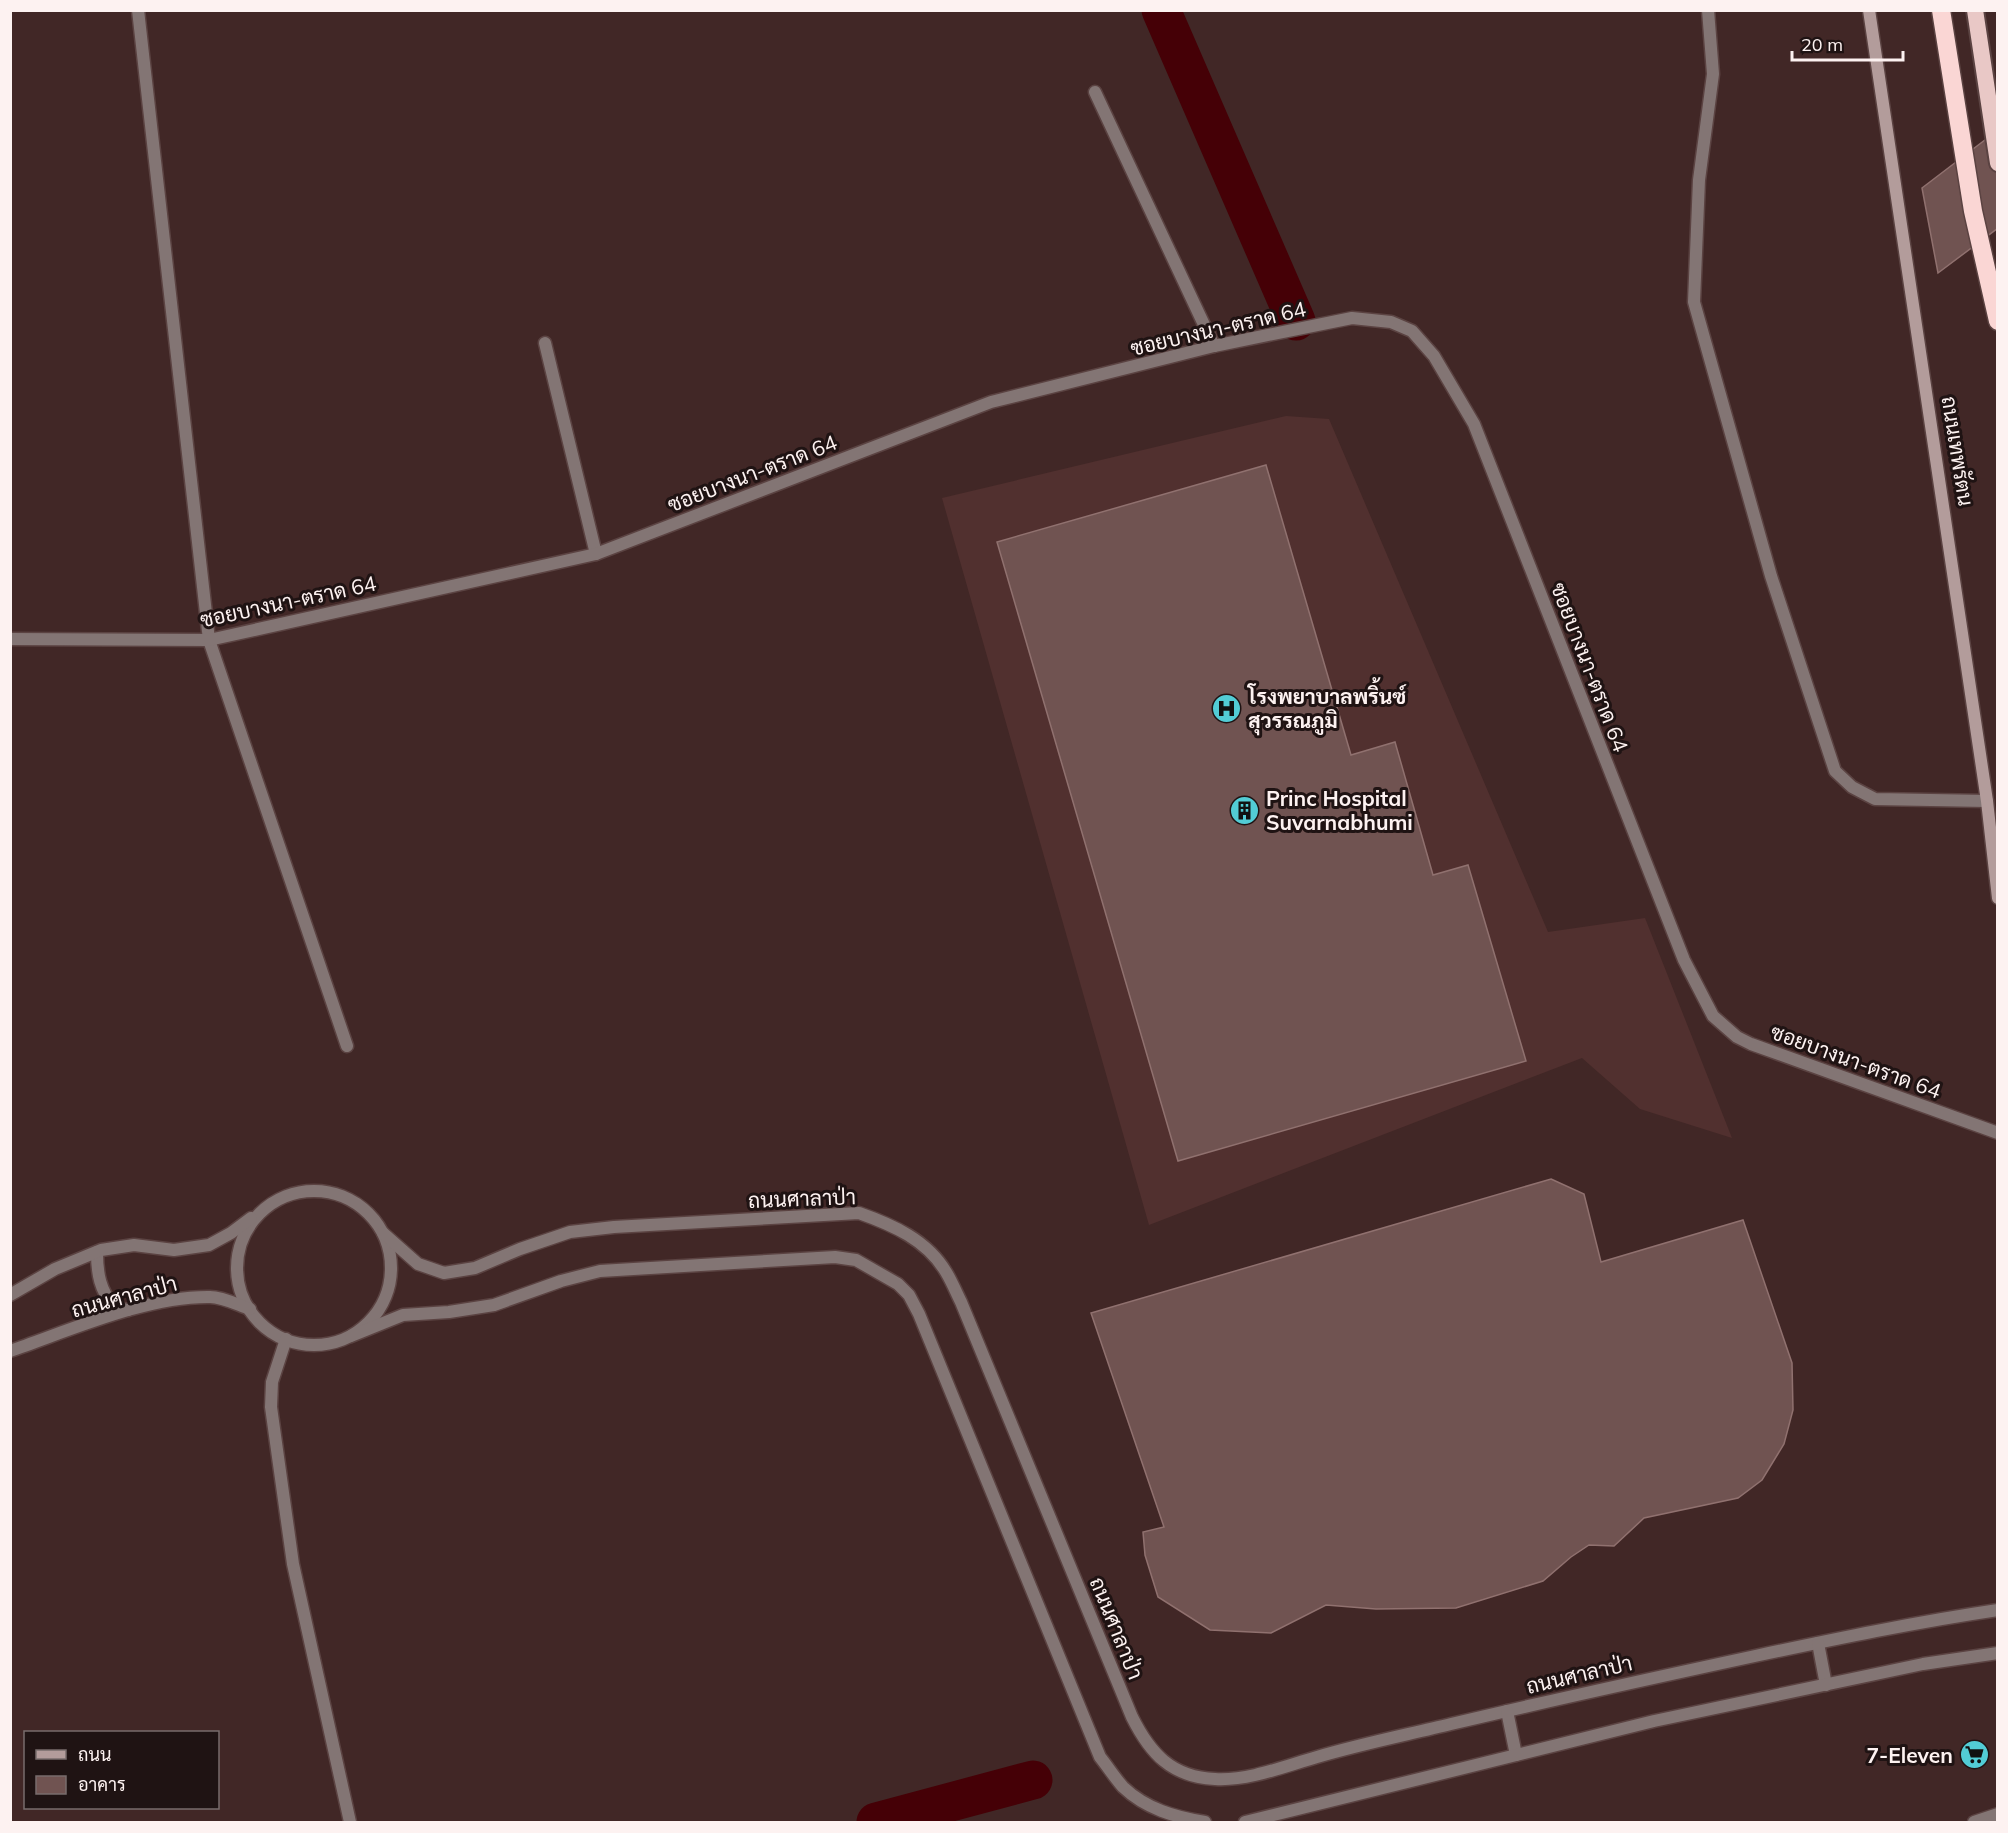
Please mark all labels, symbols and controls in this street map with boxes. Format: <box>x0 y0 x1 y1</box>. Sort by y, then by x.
scale bar <box>1792 24 1903 62</box>
text: 20 m <box>1801 33 1843 56</box>
street label: ซอยบางนา-ตราด 64 <box>1128 295 1309 361</box>
street label: ถนนเทพรัตน <box>1937 394 1979 508</box>
street label: ซอยบางนา-ตราด 64 <box>664 429 841 517</box>
street label: ซอยบางนา-ตราด 64 <box>198 570 379 632</box>
street label: ซอยบางนา-ตราด 64 <box>1546 579 1634 756</box>
place label: โรงพยาบาลพริ้นซ์ สุวรรณภูมิ <box>1246 677 1407 736</box>
hospital icon: โรงพยาบาลพริ้นซ์ สุวรรณภูมิ <box>1211 692 1243 724</box>
place label: Princ Hospital Suvarnabhumi <box>1266 785 1413 835</box>
building icon: Princ Hospital Suvarnabhumi <box>1229 794 1261 826</box>
street label: ซอยบางนา-ตราด 64 <box>1767 1018 1945 1104</box>
street label: ถนนศาลาป่า <box>748 1183 856 1213</box>
street label: ถนนศาลาป่า <box>68 1269 180 1323</box>
street label: ถนนศาลาป่า <box>1085 1573 1149 1683</box>
street label: ถนนศาลาป่า <box>1523 1649 1635 1699</box>
legend <box>24 1731 219 1809</box>
supermarket icon: 7-Eleven <box>1958 1739 1990 1771</box>
place label: 7-Eleven <box>1867 1742 1953 1768</box>
text: ถนน <box>78 1743 111 1766</box>
text: อาคาร <box>78 1773 126 1796</box>

